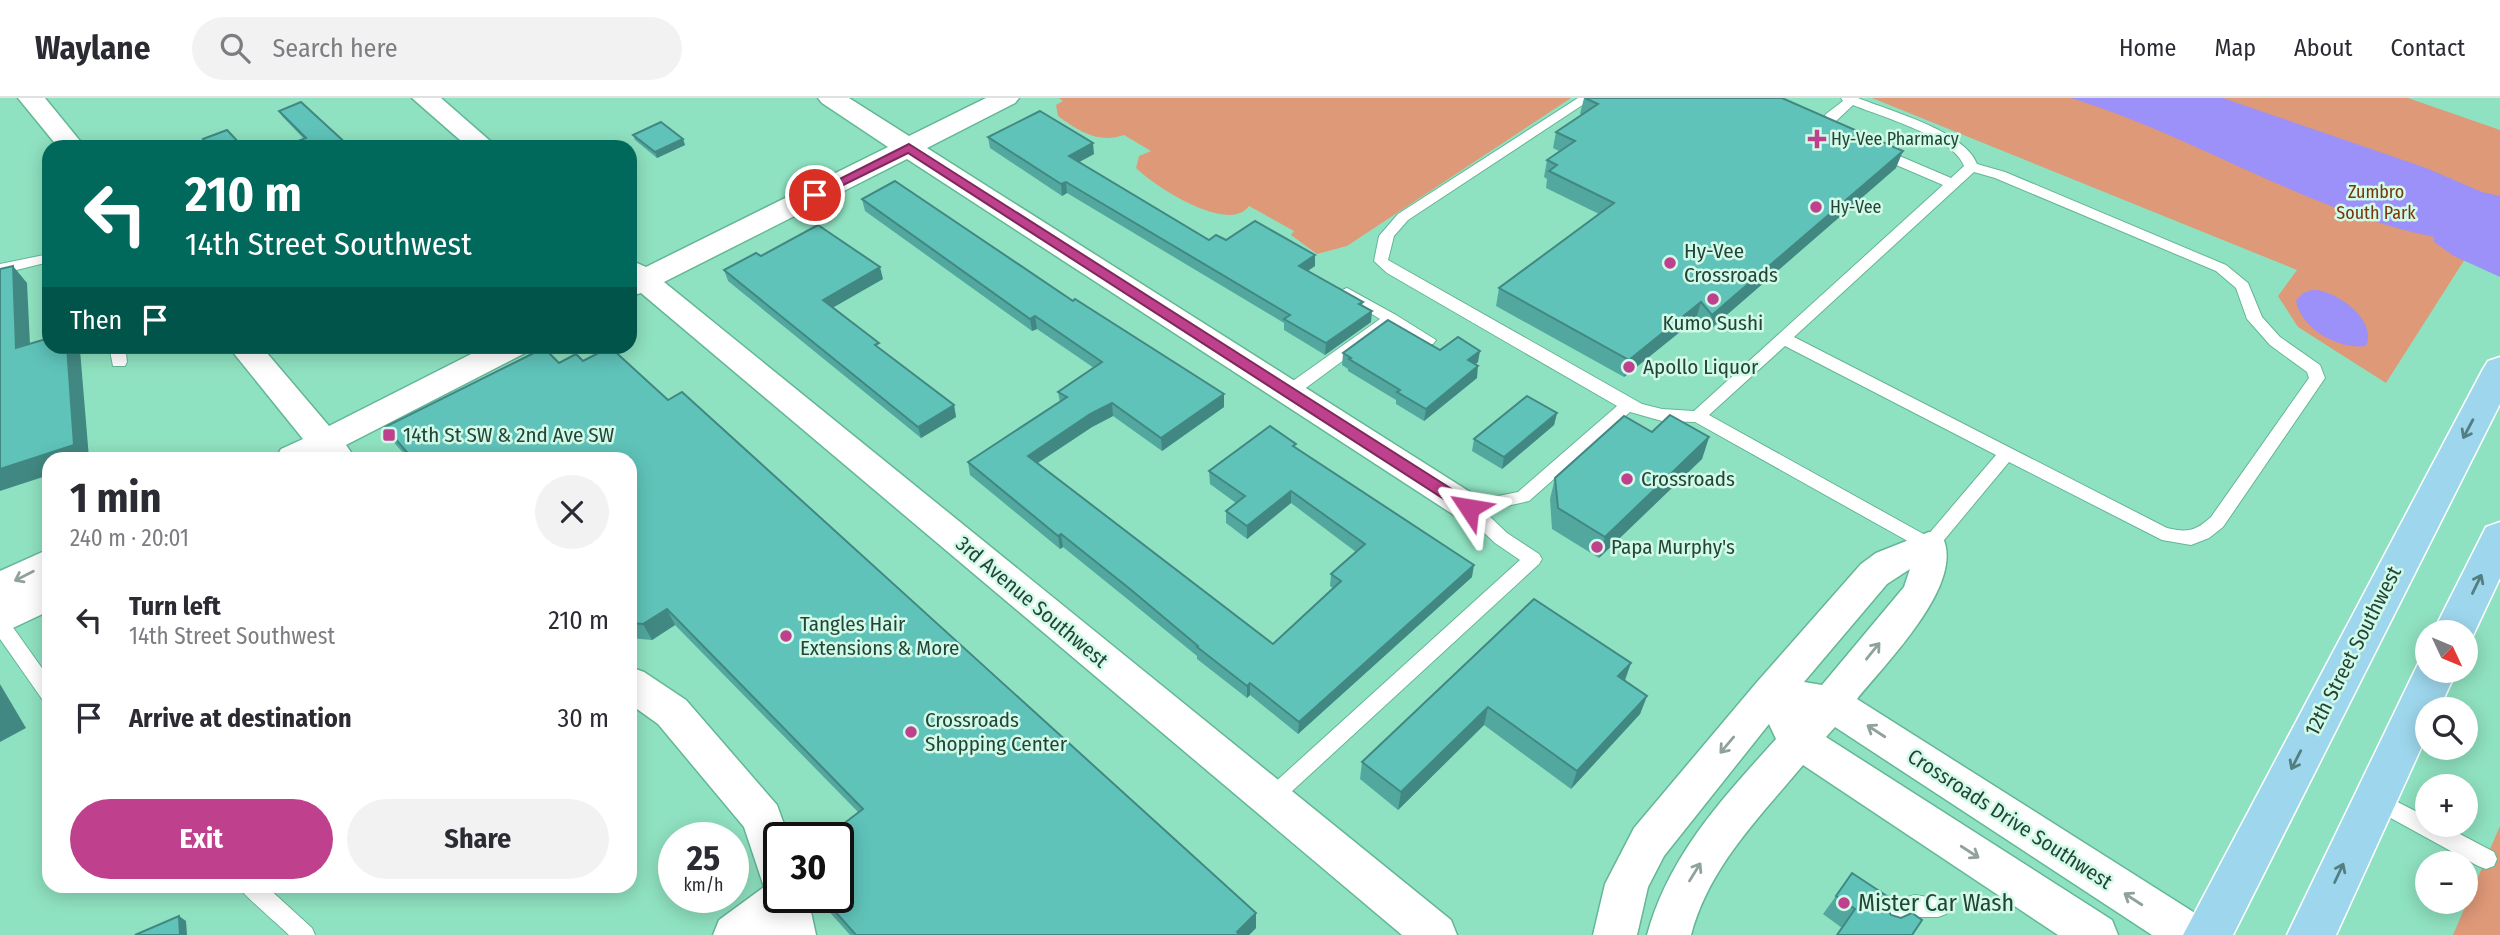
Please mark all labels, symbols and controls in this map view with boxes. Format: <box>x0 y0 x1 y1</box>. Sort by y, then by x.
search box <box>192 17 682 80</box>
text: Waylane <box>35 28 150 68</box>
icon: search <box>216 29 254 67</box>
text: Search here <box>272 33 398 64</box>
text: Home <box>2119 34 2176 62</box>
text: Map <box>2214 34 2256 62</box>
text: About <box>2294 34 2352 62</box>
text: Contact <box>2390 34 2465 62</box>
place label: Hy-Vee Pharmacy <box>1831 128 1959 150</box>
marker: Hy-Vee Pharmacy <box>1809 131 1825 147</box>
text: 210 m <box>185 165 302 224</box>
pin <box>785 165 845 225</box>
icon: left <box>70 168 161 259</box>
icon: arrive <box>796 176 834 214</box>
park label: Zumbro South Park <box>2336 181 2416 224</box>
place label: Hy-Vee <box>1830 196 1882 218</box>
marker: Hy-Vee <box>1808 199 1824 215</box>
text: 14th Street Southwest <box>185 225 472 263</box>
place label: Hy-Vee Crossroads <box>1684 238 1778 288</box>
marker: Hy-Vee Crossroads <box>1662 255 1678 271</box>
marker: Kumo Sushi <box>1705 291 1721 307</box>
icon: arrive <box>136 301 174 339</box>
text: Then <box>70 305 122 336</box>
place label: Kumo Sushi <box>1663 310 1763 336</box>
place label: Apollo Liquor <box>1643 354 1759 380</box>
marker: Apollo Liquor <box>1621 359 1637 375</box>
one-way arrow <box>2461 418 2475 439</box>
place label: 14th St SW & 2nd Ave SW <box>403 422 615 448</box>
marker: 14th St SW & 2nd Ave SW <box>381 427 397 443</box>
place label: Crossroads <box>1641 466 1735 492</box>
position arrow <box>1432 471 1506 545</box>
marker: Crossroads <box>1619 471 1635 487</box>
text: 1 min <box>70 473 161 523</box>
button: close <box>535 475 609 549</box>
text: 240 m · 20:01 <box>70 524 189 552</box>
street label: 3rd Avenue Southwest <box>951 531 1114 673</box>
place label: Papa Murphy's <box>1611 534 1735 560</box>
marker: Papa Murphy's <box>1589 539 1605 555</box>
street label: 12th Street Southwest <box>2299 562 2407 740</box>
one-way arrow <box>15 569 35 583</box>
one-way arrow <box>2471 574 2484 595</box>
text: Turn left <box>129 591 221 622</box>
icon: left <box>70 601 108 639</box>
text: 210 m <box>548 605 609 636</box>
place label: Tangles Hair Extensions & More <box>800 611 959 661</box>
north arrow <box>2415 620 2478 682</box>
map controls <box>2415 620 2478 914</box>
text: 14th Street Southwest <box>129 622 335 650</box>
marker: Tangles Hair Extensions & More <box>778 628 794 644</box>
one-way arrow <box>1866 642 1881 660</box>
button: search <box>2415 697 2478 760</box>
icon: arrive <box>70 699 108 737</box>
text: Arrive at destination <box>129 703 352 734</box>
text: 30 m <box>558 703 609 734</box>
place label: Crossroads Shopping Center <box>925 707 1068 757</box>
marker: Crossroads Shopping Center <box>903 724 919 740</box>
one-way arrow <box>1866 724 1886 738</box>
one-way arrow <box>1719 736 1735 754</box>
street label: Crossroads Drive Southwest <box>1903 743 2117 895</box>
one-way arrow <box>2289 750 2303 770</box>
button: + <box>2415 774 2478 837</box>
button: Exit <box>70 799 333 879</box>
button: Share <box>347 799 609 879</box>
speed limit sign: 30 <box>763 822 854 913</box>
text: 25 <box>687 837 720 879</box>
one-way arrow <box>1960 845 1979 860</box>
button: − <box>2415 851 2478 914</box>
one-way arrow <box>1688 863 1702 883</box>
one-way arrow <box>2333 863 2347 884</box>
text: km/h <box>683 874 724 896</box>
place label: Mister Car Wash <box>1858 889 2014 917</box>
one-way arrow <box>2124 891 2143 906</box>
marker: Mister Car Wash <box>1836 895 1852 911</box>

